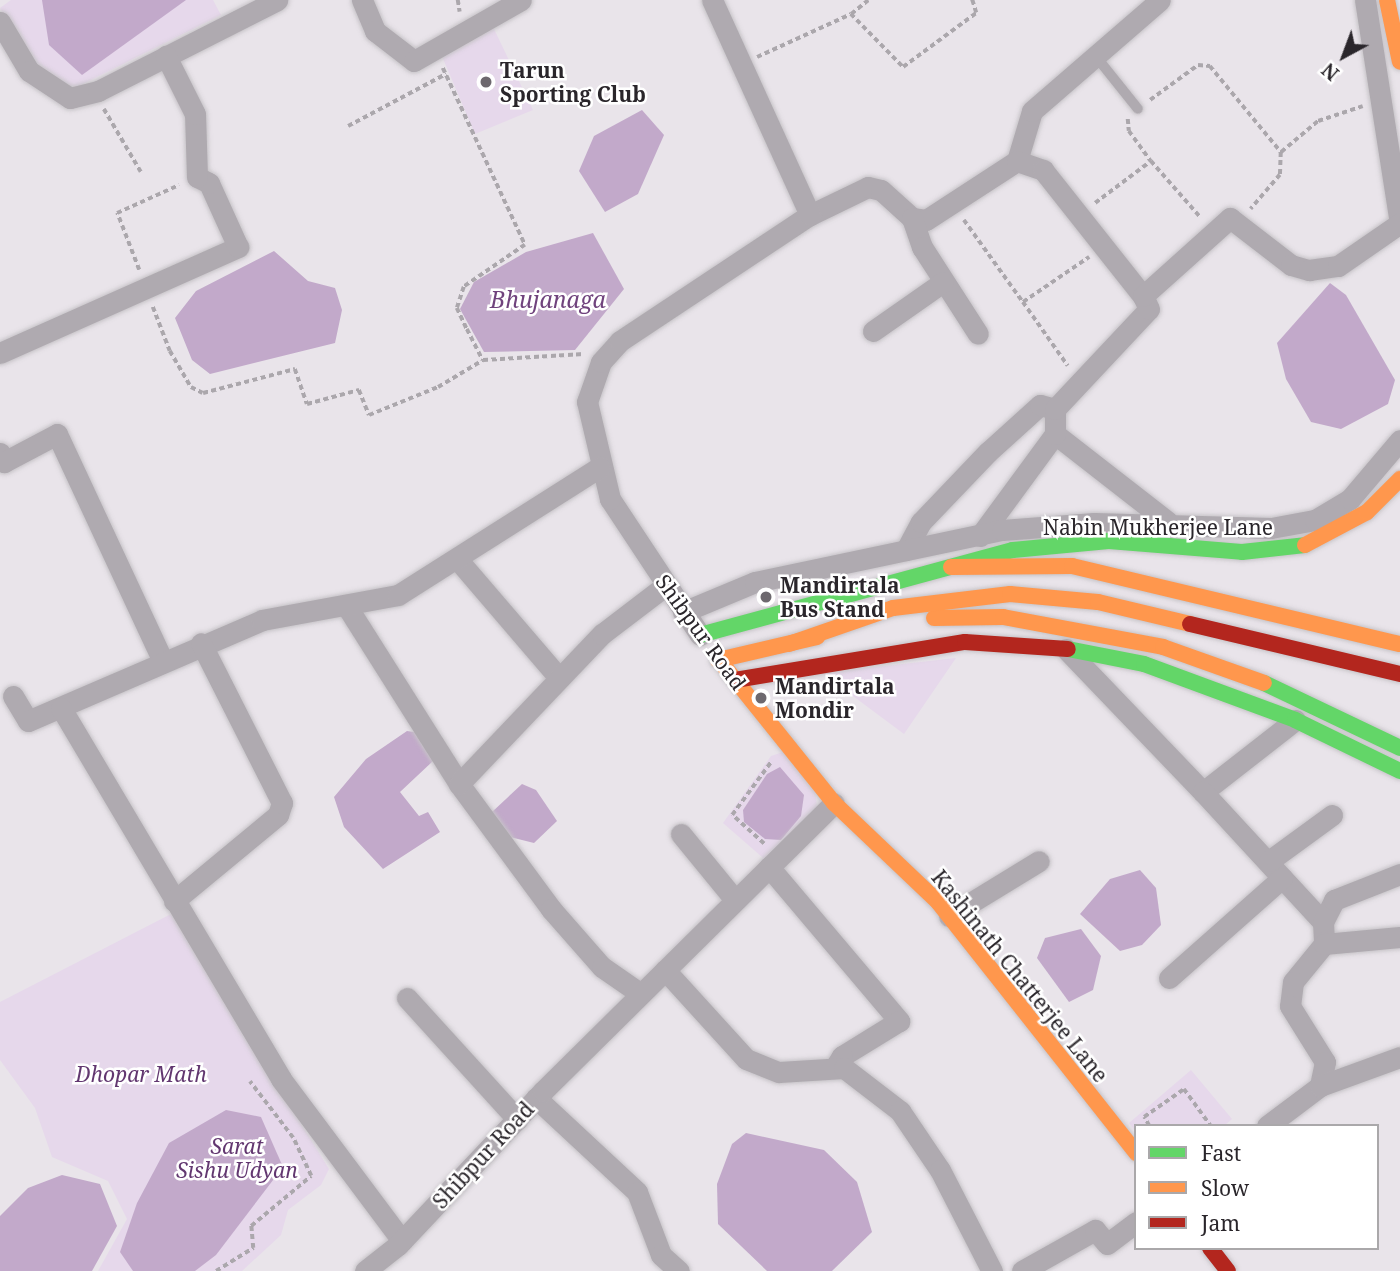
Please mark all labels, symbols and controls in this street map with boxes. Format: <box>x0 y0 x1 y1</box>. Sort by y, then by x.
north arrow <box>1309 21 1379 91</box>
place label: Tarun Sporting Club <box>500 57 646 107</box>
text: N <box>1316 57 1344 87</box>
marker: Tarun Sporting Club <box>478 74 494 90</box>
water label: Bhujanaga <box>490 285 606 313</box>
street label: Nabin Mukherjee Lane <box>1043 514 1273 540</box>
street label: Shibpur Road <box>651 569 751 695</box>
place label: Mandirtala Bus Stand <box>780 572 900 622</box>
marker: Mandirtala Bus Stand <box>758 589 774 605</box>
place label: Mandirtala Mondir <box>775 673 895 723</box>
marker: Mandirtala Mondir <box>753 690 769 706</box>
street label: Kashinath Chatterjee Lane <box>927 865 1113 1087</box>
park label: Dhopar Math <box>75 1061 207 1087</box>
street label: Shibpur Road <box>427 1096 539 1214</box>
legend <box>1134 1124 1379 1250</box>
park label: Sarat Sishu Udyan <box>176 1133 298 1183</box>
text: Fast <box>1201 1139 1241 1167</box>
text: Slow <box>1201 1174 1249 1202</box>
text: Jam <box>1201 1209 1240 1237</box>

